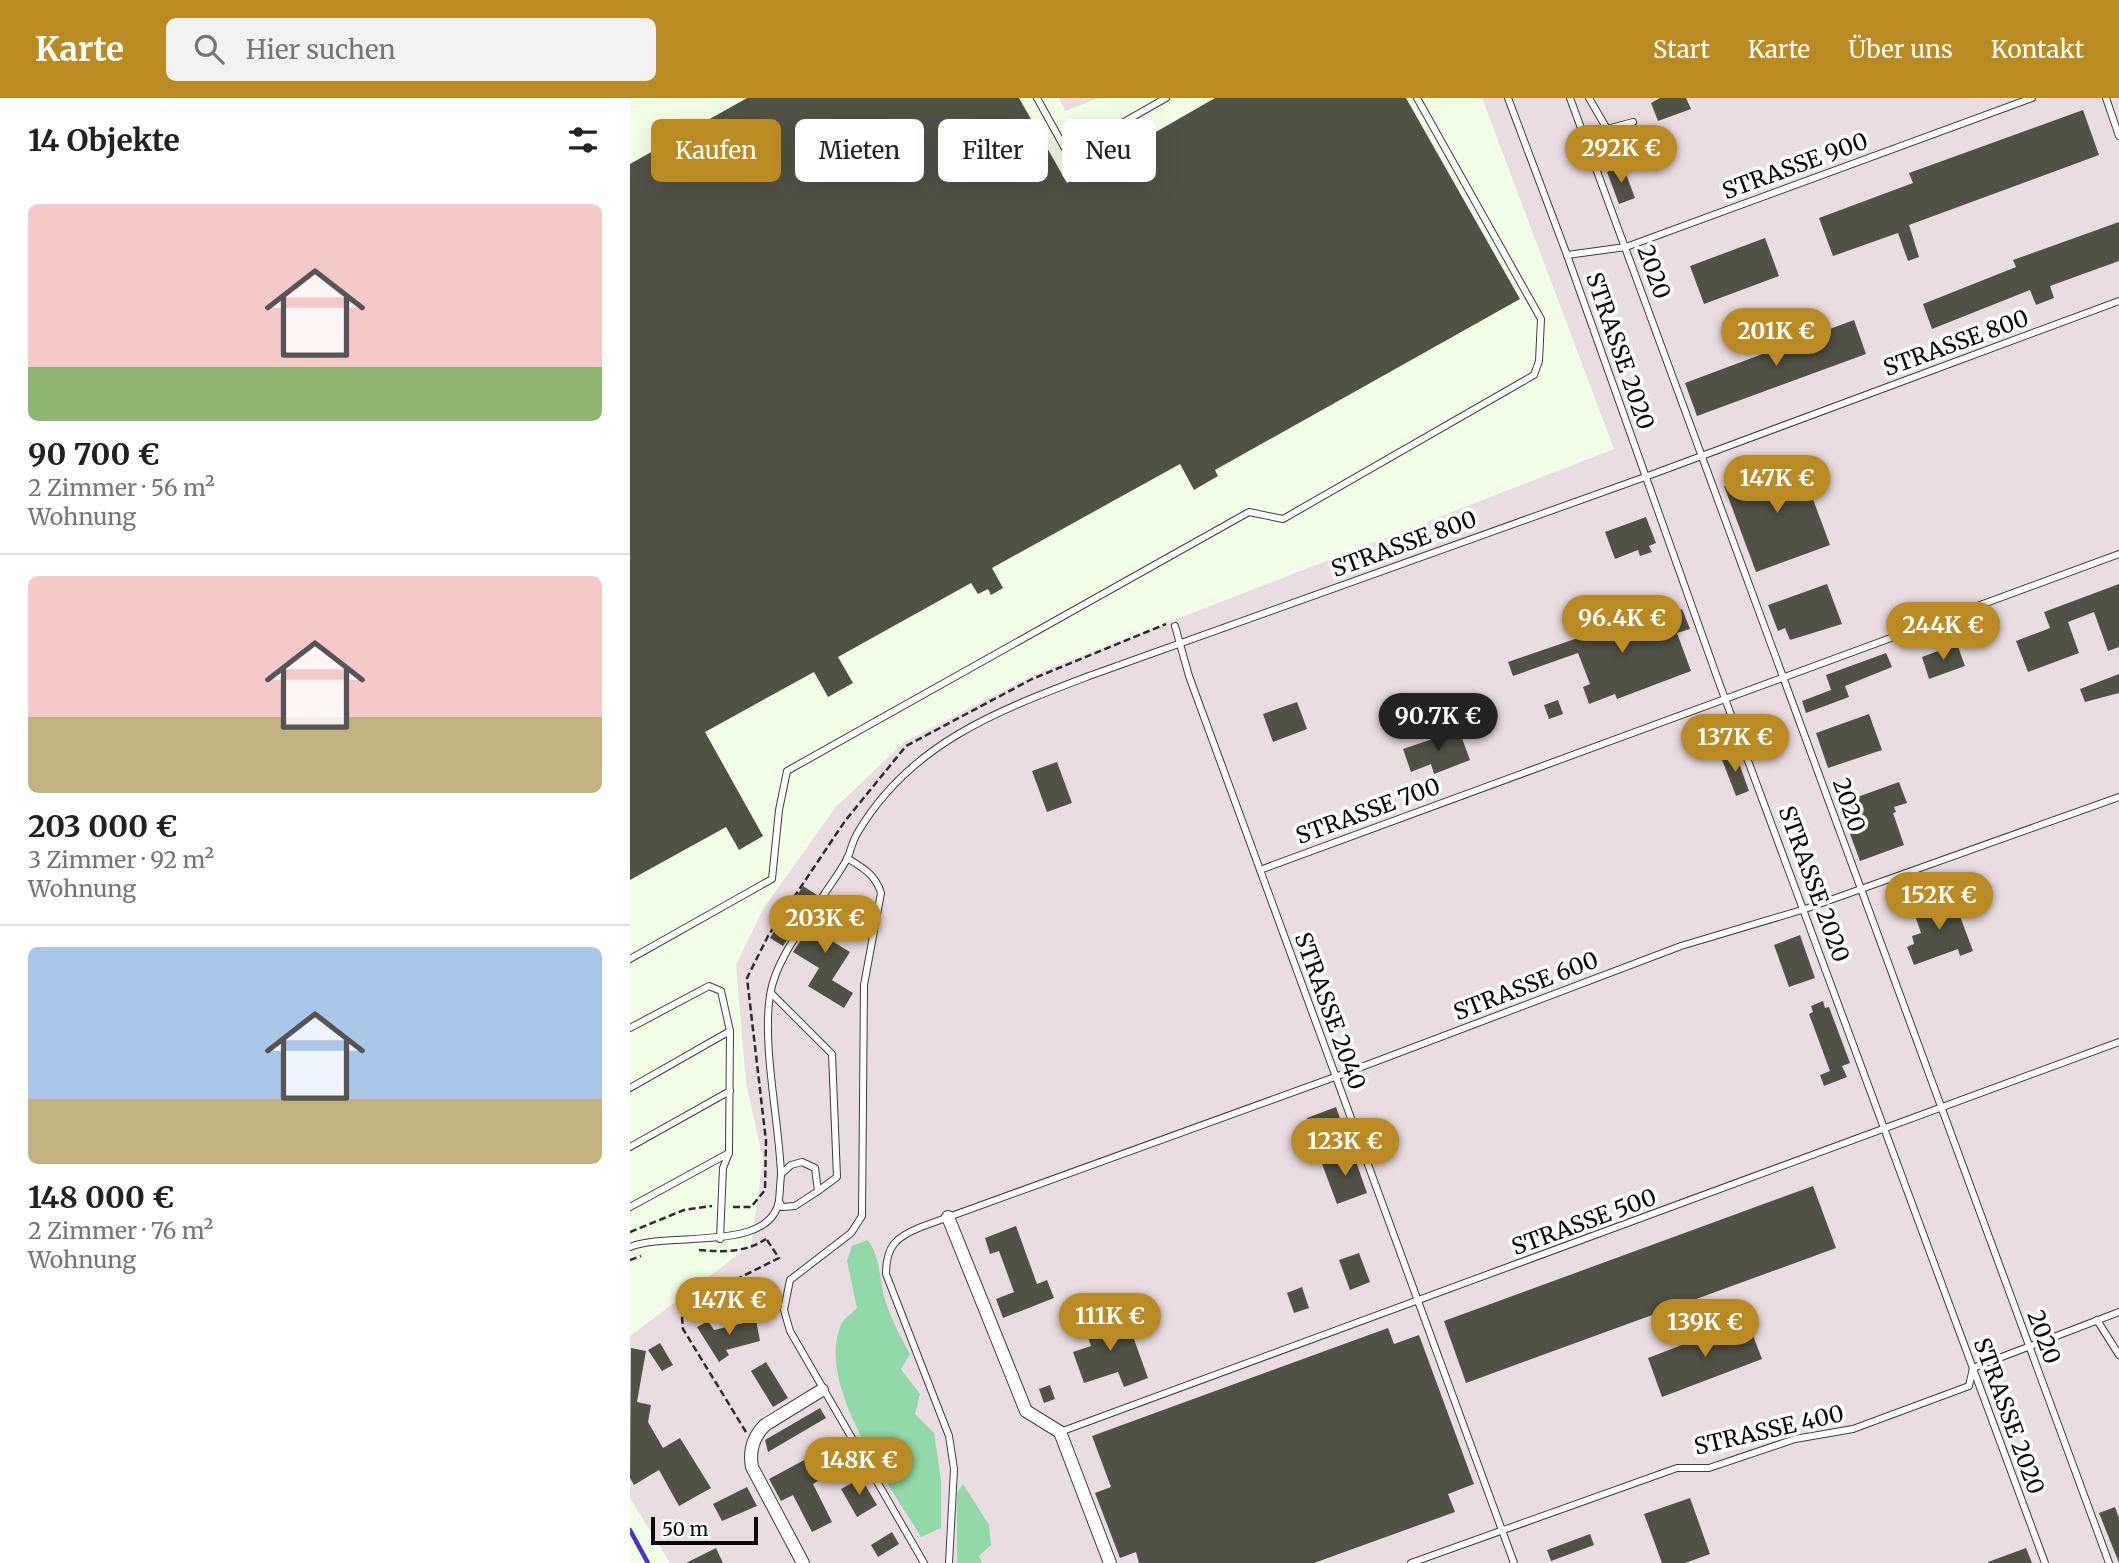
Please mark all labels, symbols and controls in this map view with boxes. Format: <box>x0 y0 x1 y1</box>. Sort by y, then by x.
search box <box>166 18 656 81</box>
text: Karte <box>35 29 124 70</box>
icon: search <box>190 30 228 68</box>
text: Hier suchen <box>246 33 396 66</box>
text: Start <box>1653 34 1710 65</box>
text: Karte <box>1748 34 1810 65</box>
text: Über uns <box>1848 34 1953 65</box>
text: Kontakt <box>1991 34 2084 65</box>
chip: Kaufen <box>651 119 781 182</box>
chip: Mieten <box>795 119 924 182</box>
chip: Filter <box>938 119 1048 182</box>
chip: Neu <box>1062 119 1156 182</box>
text: 14 Objekte <box>28 121 180 159</box>
icon: filters <box>564 121 602 159</box>
pin: 292K € <box>1564 126 1678 185</box>
street label: STRASSE 900 <box>1718 126 1872 205</box>
text: 292K € <box>1581 133 1661 162</box>
street label: 2020 <box>1631 241 1678 303</box>
icon: home <box>252 250 378 376</box>
street label: STRASSE 2020 <box>1580 268 1661 433</box>
street label: STRASSE 800 <box>1879 303 2033 382</box>
pin: 201K € <box>1719 308 1833 368</box>
text: 201K € <box>1737 316 1815 345</box>
text: 90 700 € <box>28 435 160 473</box>
pin: 147K € <box>1720 456 1834 515</box>
text: 147K € <box>1739 463 1815 492</box>
text: 2 Zimmer · 56 m² <box>28 473 215 502</box>
text: Wohnung <box>28 502 136 531</box>
street label: STRASSE 800 <box>1327 504 1481 583</box>
pin: 96.4K € <box>1557 596 1687 655</box>
pin: 244K € <box>1886 602 2000 662</box>
text: 96.4K € <box>1578 603 1666 632</box>
text: 244K € <box>1902 610 1984 639</box>
icon: home <box>252 622 378 748</box>
pin: 90.7K € <box>1373 694 1503 753</box>
text: 90.7K € <box>1395 701 1481 730</box>
pin: 137K € <box>1678 714 1792 774</box>
text: 137K € <box>1697 722 1773 751</box>
street label: STRASSE 700 <box>1292 771 1444 850</box>
street label: 2020 <box>1827 774 1872 836</box>
street label: STRASSE 2020 <box>1773 802 1856 966</box>
text: 203 000 € <box>28 807 177 845</box>
text: 3 Zimmer · 92 m² <box>28 845 214 874</box>
pin: 152K € <box>1882 872 1996 932</box>
text: Wohnung <box>28 874 136 903</box>
text: 152K € <box>1901 880 1977 909</box>
pin: 203K € <box>768 896 882 955</box>
text: 203K € <box>785 903 865 932</box>
street label: STRASSE 2040 <box>1289 928 1372 1094</box>
street label: STRASSE 600 <box>1449 945 1602 1026</box>
icon: home <box>252 993 378 1119</box>
pin: 123K € <box>1288 1118 1402 1178</box>
text: 123K € <box>1307 1126 1383 1155</box>
text: 148 000 € <box>28 1178 174 1216</box>
street label: STRASSE 500 <box>1507 1182 1660 1261</box>
text: 2 Zimmer · 76 m² <box>28 1216 213 1245</box>
text: Wohnung <box>28 1245 136 1274</box>
pin: 147K € <box>672 1278 786 1337</box>
text: 147K € <box>691 1285 767 1314</box>
pin: 111K € <box>1053 1294 1167 1353</box>
pin: 139K € <box>1648 1300 1762 1359</box>
text: 111K € <box>1075 1301 1145 1330</box>
street label: 2020 <box>2021 1306 2068 1368</box>
text: 139K € <box>1667 1307 1743 1336</box>
street label: STRASSE 2020 <box>1968 1334 2051 1498</box>
street label: STRASSE 400 <box>1691 1398 1847 1461</box>
pin: 148K € <box>802 1438 916 1497</box>
text: 148K € <box>820 1445 898 1474</box>
scale bar <box>651 1514 758 1546</box>
text: 50 m <box>662 1517 708 1541</box>

